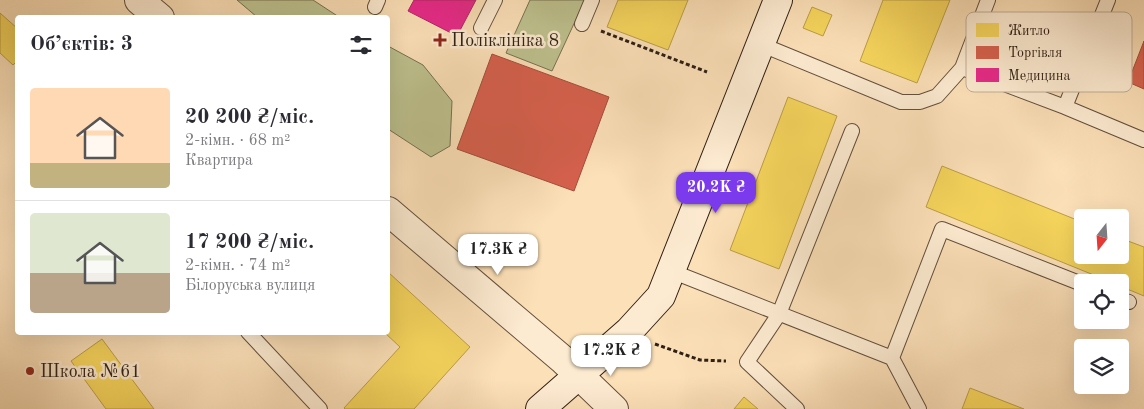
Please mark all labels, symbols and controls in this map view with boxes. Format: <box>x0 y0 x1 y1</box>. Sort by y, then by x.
legend <box>966 12 1132 92</box>
text: Житло <box>1008 24 1050 38</box>
icon: filters <box>347 31 375 59</box>
place label: Поліклініка 8 <box>451 32 559 50</box>
marker: Поліклініка 8 <box>433 33 447 47</box>
text: Об’єктів: 3 <box>30 34 133 55</box>
text: Торгівля <box>1008 46 1062 60</box>
text: Медицина <box>1008 69 1070 83</box>
text: 20 200 ₴/міс. <box>185 107 314 128</box>
icon: home <box>70 108 130 168</box>
text: 2-кімн. · 68 m² <box>185 133 290 149</box>
text: Квартира <box>185 153 253 169</box>
pin: 20.2K ₴ <box>670 172 762 214</box>
text: 20.2K ₴ <box>687 180 745 196</box>
north arrow <box>1074 209 1129 264</box>
map controls <box>1074 209 1129 394</box>
text: 17 200 ₴/міс. <box>185 232 314 253</box>
icon: home <box>70 233 130 293</box>
pin: 17.3K ₴ <box>452 234 544 276</box>
text: 17.3K ₴ <box>469 242 527 258</box>
text: 2-кімн. · 74 m² <box>185 258 290 274</box>
button: locate <box>1074 274 1129 329</box>
text: Білоруська вулиця <box>185 278 315 294</box>
pin: 17.2K ₴ <box>565 334 657 377</box>
button: layers <box>1074 339 1129 394</box>
text: 17.2K ₴ <box>582 343 640 359</box>
place label: Школа №61 <box>40 363 141 381</box>
marker: Школа №61 <box>24 365 36 377</box>

